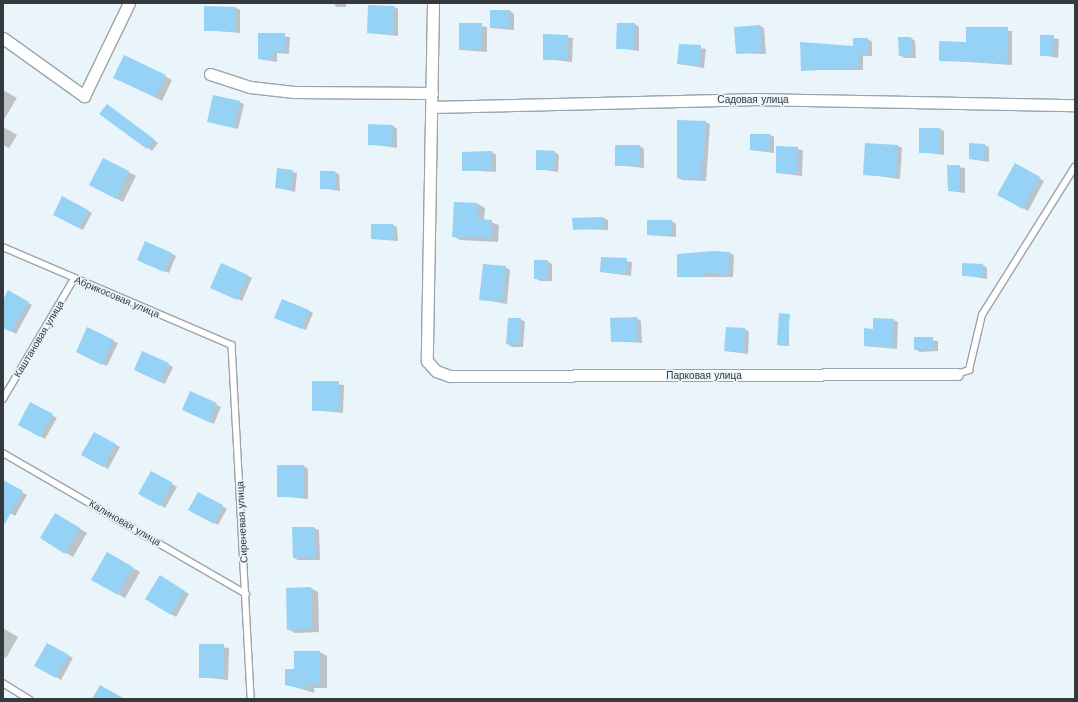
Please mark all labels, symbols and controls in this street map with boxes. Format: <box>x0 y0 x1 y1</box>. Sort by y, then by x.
street label: Садовая улица <box>717 94 789 106</box>
street label: Абрикосовая улица <box>73 274 161 320</box>
street label: Каштановая улица <box>11 298 67 380</box>
street label: Парковая улица <box>666 370 742 382</box>
street label: Сиреневая улица <box>234 481 250 563</box>
street label: Калиновая улица <box>87 498 163 548</box>

